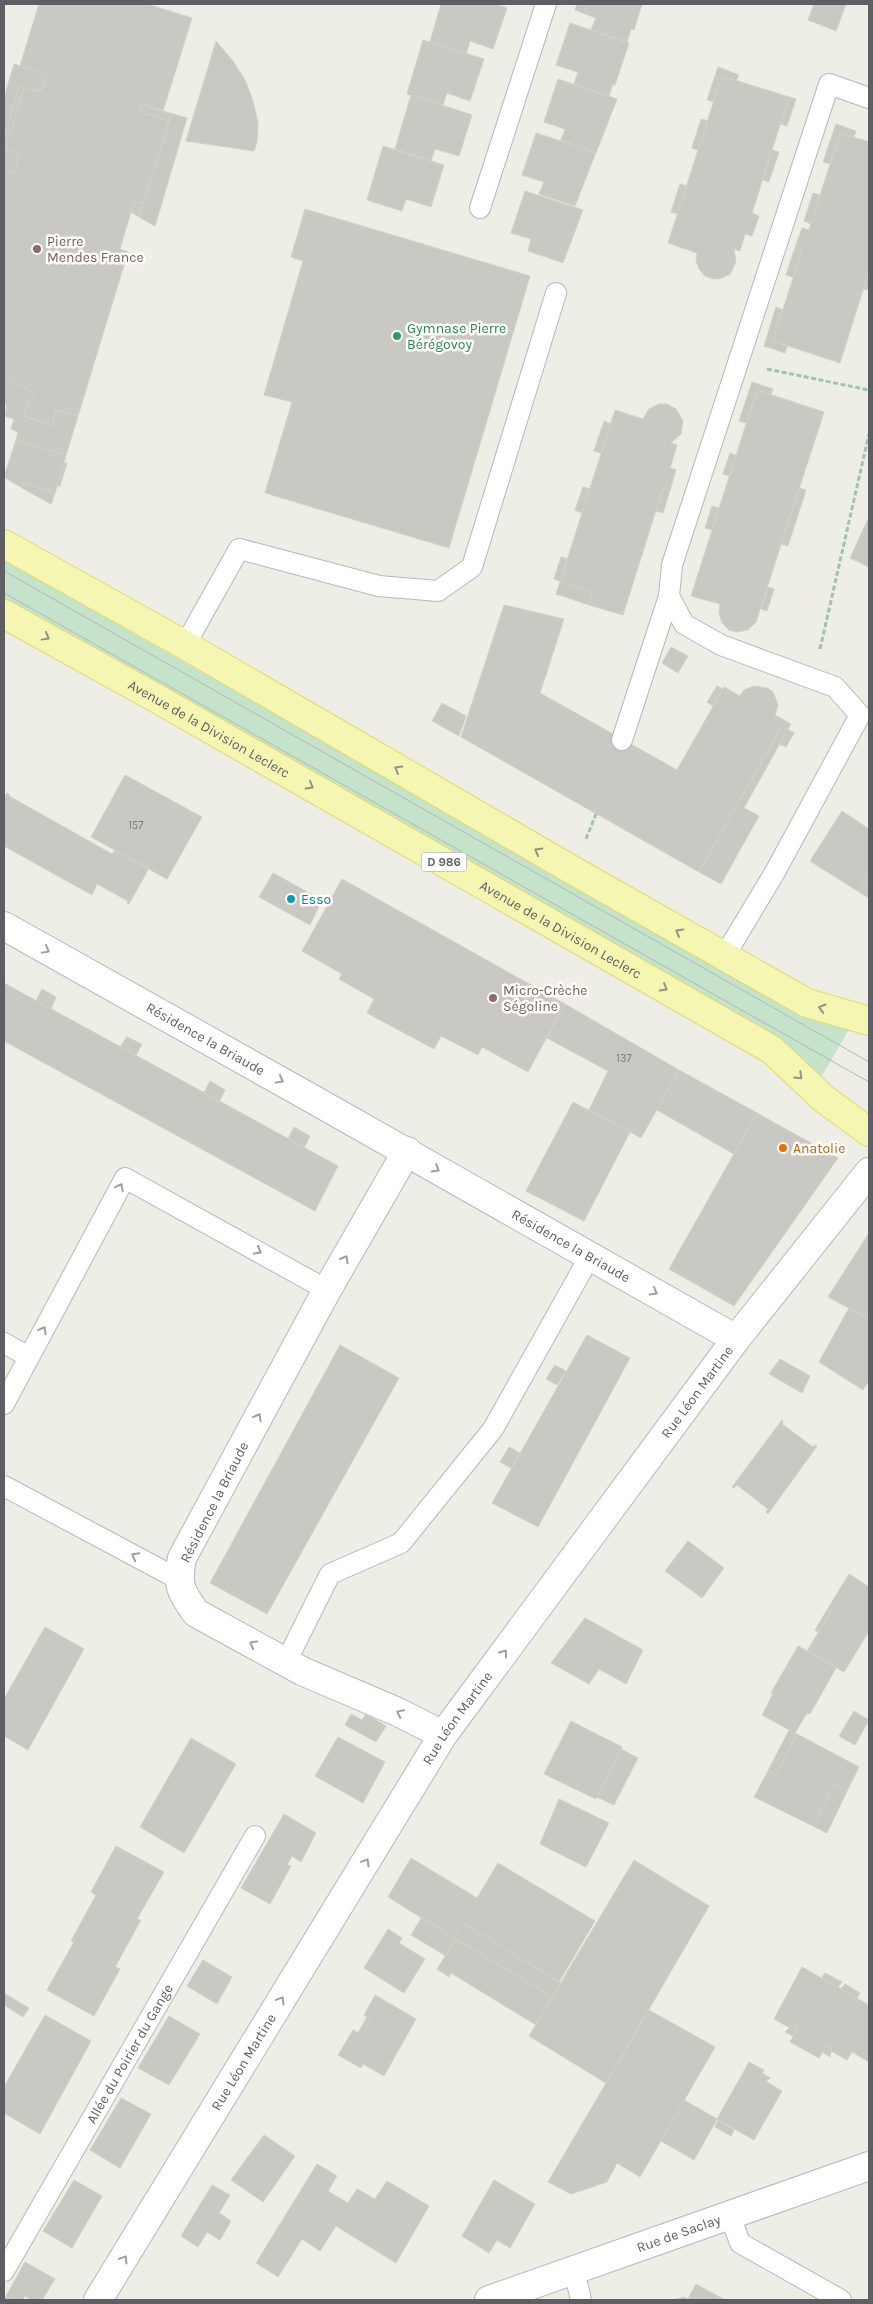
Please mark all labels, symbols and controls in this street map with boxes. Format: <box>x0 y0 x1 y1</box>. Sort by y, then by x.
place label: Pierre Mendes France <box>47 233 144 266</box>
marker: Pierre Mendes France <box>31 243 43 255</box>
place label: Gymnase Pierre Bérégovoy <box>407 320 506 353</box>
marker: Gymnase Pierre Bérégovoy <box>391 330 403 342</box>
one-way arrow <box>41 631 50 641</box>
street label: Avenue de la Division Leclerc <box>125 676 293 782</box>
one-way arrow <box>394 766 403 776</box>
one-way arrow <box>305 780 314 790</box>
house number: 157 <box>128 819 144 832</box>
one-way arrow <box>535 847 544 857</box>
road number: D 986 <box>422 852 466 872</box>
street label: Avenue de la Division Leclerc <box>477 877 644 983</box>
place label: Esso <box>301 891 331 908</box>
marker: Esso <box>285 893 297 905</box>
one-way arrow <box>676 928 685 938</box>
one-way arrow <box>41 943 50 953</box>
place label: Micro-Crèche Ségoline <box>503 982 588 1015</box>
one-way arrow <box>658 982 667 992</box>
marker: Micro-Crèche Ségoline <box>487 992 499 1004</box>
street label: Résidence la Briaude <box>143 999 268 1079</box>
one-way arrow <box>819 1003 827 1013</box>
house number: 137 <box>616 1052 632 1065</box>
one-way arrow <box>794 1070 803 1079</box>
one-way arrow <box>275 1074 284 1084</box>
place label: Anatolie <box>793 1140 845 1157</box>
marker: Anatolie <box>777 1142 789 1154</box>
one-way arrow <box>431 1162 440 1172</box>
one-way arrow <box>114 1184 124 1193</box>
street label: Résidence la Briaude <box>509 1206 633 1286</box>
one-way arrow <box>253 1245 262 1255</box>
one-way arrow <box>338 1256 348 1265</box>
one-way arrow <box>648 1286 657 1296</box>
one-way arrow <box>37 1327 47 1336</box>
street label: Rue Léon Martine <box>658 1343 737 1442</box>
one-way arrow <box>252 1413 262 1422</box>
street label: Résidence la Briaude <box>177 1439 252 1566</box>
one-way arrow <box>132 1552 141 1562</box>
one-way arrow <box>249 1640 258 1650</box>
one-way arrow <box>498 1649 507 1659</box>
street label: Rue Léon Martine <box>419 1668 496 1768</box>
one-way arrow <box>396 1709 405 1719</box>
one-way arrow <box>360 1858 369 1867</box>
street label: Allée du Poirier du Gange <box>83 1981 177 2127</box>
one-way arrow <box>275 1997 285 2006</box>
street label: Rue Léon Martine <box>208 2011 280 2114</box>
street label: Rue de Saclay <box>634 2211 723 2256</box>
one-way arrow <box>117 2255 127 2264</box>

